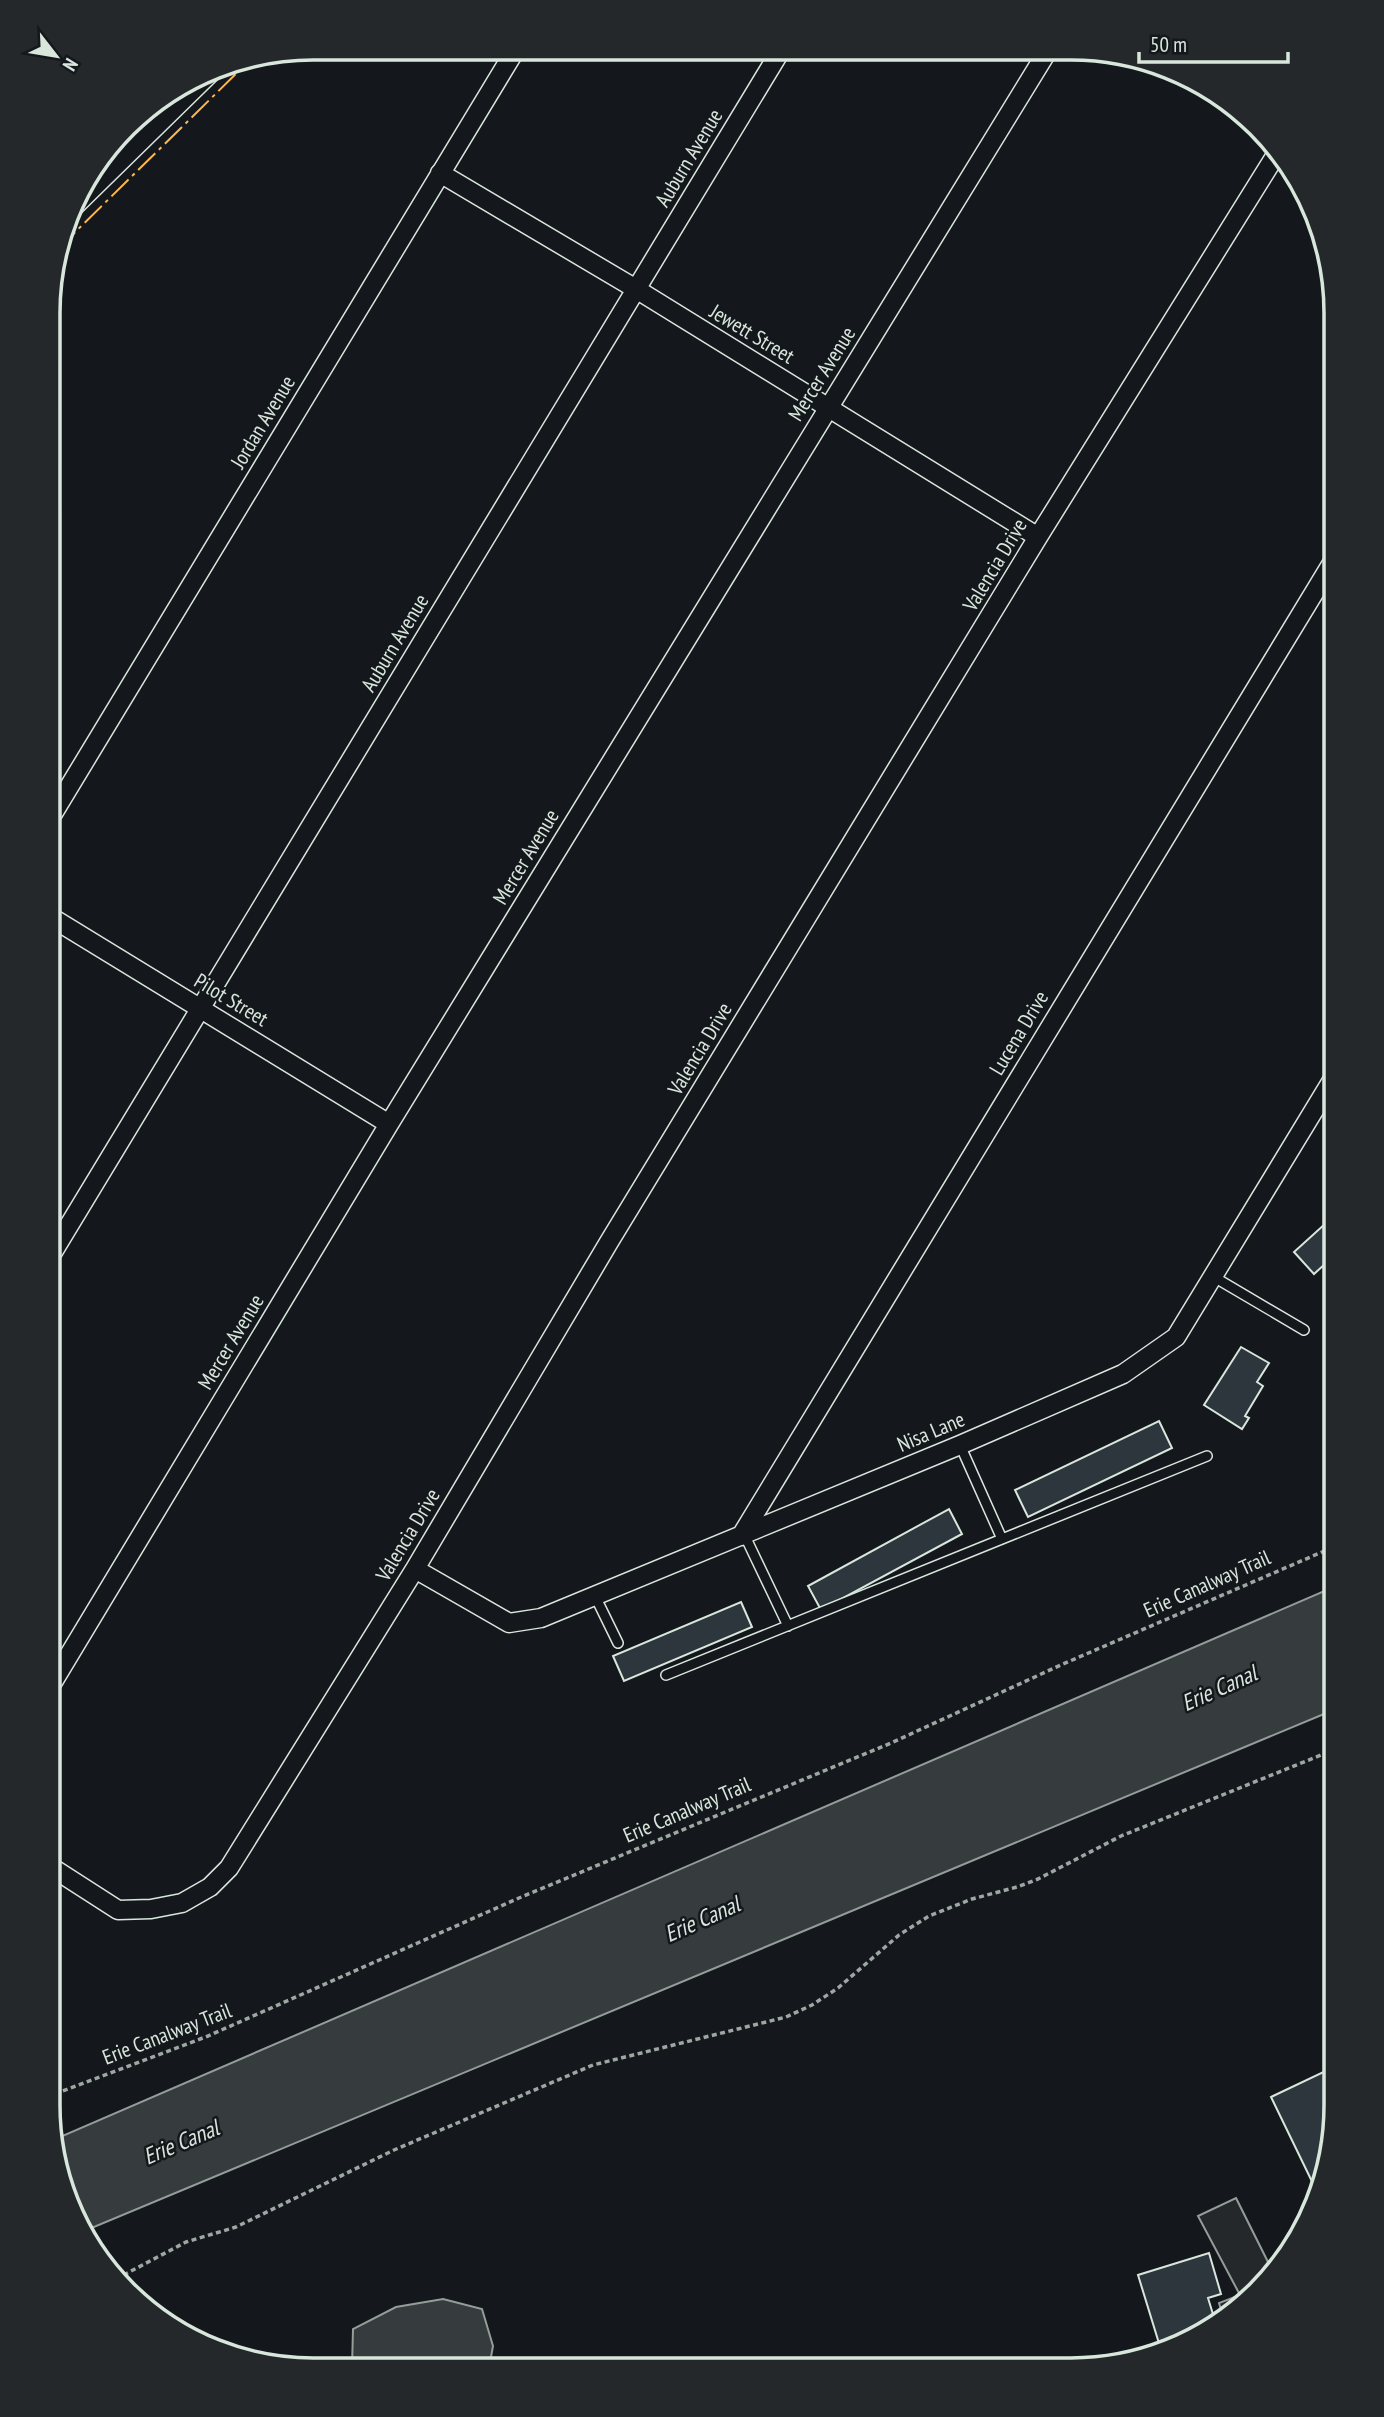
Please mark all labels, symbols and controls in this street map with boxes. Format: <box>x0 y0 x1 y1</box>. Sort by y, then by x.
north arrow <box>21 21 91 91</box>
scale bar <box>1139 21 1288 65</box>
text: 50 m <box>1150 31 1187 58</box>
text: N <box>58 54 84 75</box>
street label: Auburn Avenue <box>649 104 728 212</box>
street label: Jewett Street <box>704 297 800 369</box>
street label: Mercer Avenue <box>782 321 861 426</box>
street label: Jordan Avenue <box>224 370 301 474</box>
street label: Valencia Drive <box>956 514 1033 617</box>
street label: Auburn Avenue <box>355 589 434 697</box>
street label: Mercer Avenue <box>487 804 565 909</box>
street label: Pilot Street <box>189 967 273 1032</box>
street label: Lucena Drive <box>983 986 1054 1080</box>
street label: Valencia Drive <box>661 998 738 1101</box>
street label: Mercer Avenue <box>192 1289 270 1394</box>
street label: Nisa Lane <box>893 1405 969 1458</box>
street label: Valencia Drive <box>369 1484 446 1587</box>
street label: Erie Canalway Trail <box>1139 1544 1274 1624</box>
water label: Erie Canal <box>1177 1657 1263 1717</box>
street label: Erie Canalway Trail <box>619 1771 755 1849</box>
water label: Erie Canal <box>660 1888 746 1948</box>
street label: Erie Canalway Trail <box>99 1997 235 2070</box>
water label: Erie Canal <box>138 2112 226 2170</box>

